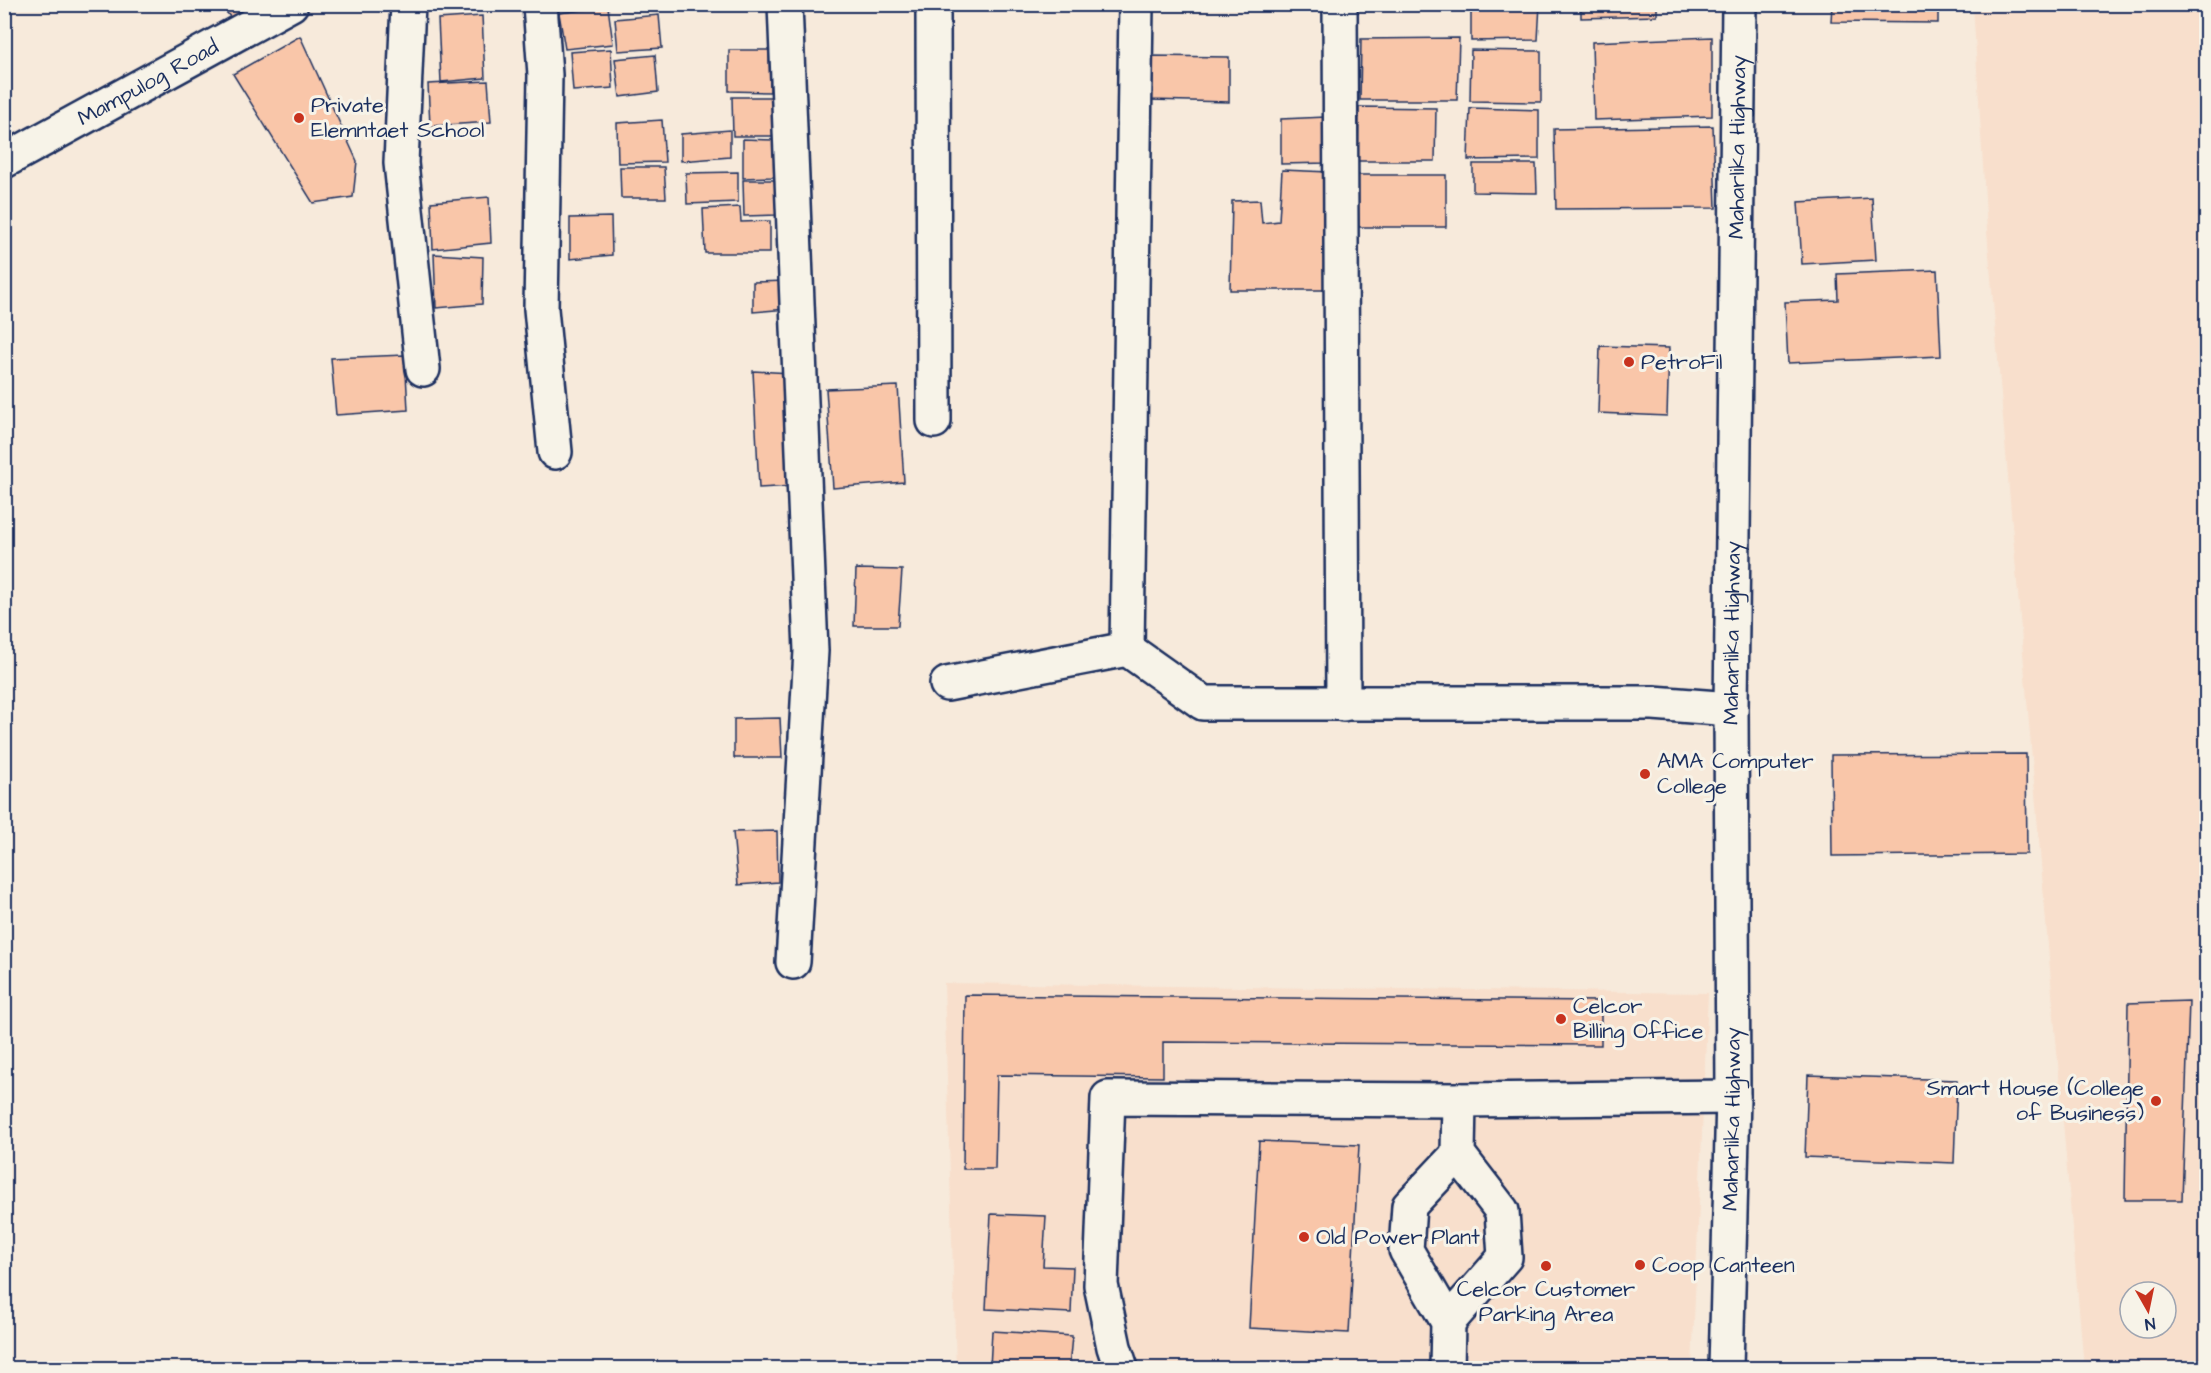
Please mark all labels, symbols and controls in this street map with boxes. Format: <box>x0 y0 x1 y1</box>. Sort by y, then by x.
street label: Mampulog Road <box>72 31 224 133</box>
street label: Maharlika Highway <box>1721 55 1755 239</box>
place label: Private Elemntaet School <box>311 90 484 146</box>
marker: Private Elemntaet School <box>292 111 306 125</box>
place label: PetroFil <box>1641 347 1722 378</box>
marker: PetroFil <box>1622 355 1636 369</box>
street label: Maharlika Highway <box>1715 541 1749 725</box>
place label: AMA Computer College <box>1657 746 1814 803</box>
marker: AMA Computer College <box>1638 767 1652 781</box>
place label: Celcor Billing Office <box>1573 991 1703 1048</box>
marker: Celcor Billing Office <box>1554 1012 1568 1026</box>
street label: Maharlika Highway <box>1715 1027 1749 1211</box>
place label: Smart House (College of Business) <box>1927 1073 2144 1129</box>
marker: Smart House (College of Business) <box>2149 1094 2163 1108</box>
place label: Old Power Plant <box>1316 1222 1480 1253</box>
marker: Old Power Plant <box>1297 1230 1311 1244</box>
place label: Coop Canteen <box>1652 1250 1795 1281</box>
marker: Coop Canteen <box>1633 1258 1647 1272</box>
marker: Celcor Customer Parking Area <box>1539 1259 1553 1273</box>
place label: Celcor Customer Parking Area <box>1457 1274 1635 1331</box>
north arrow <box>2118 1280 2178 1340</box>
text: N <box>2144 1312 2157 1335</box>

